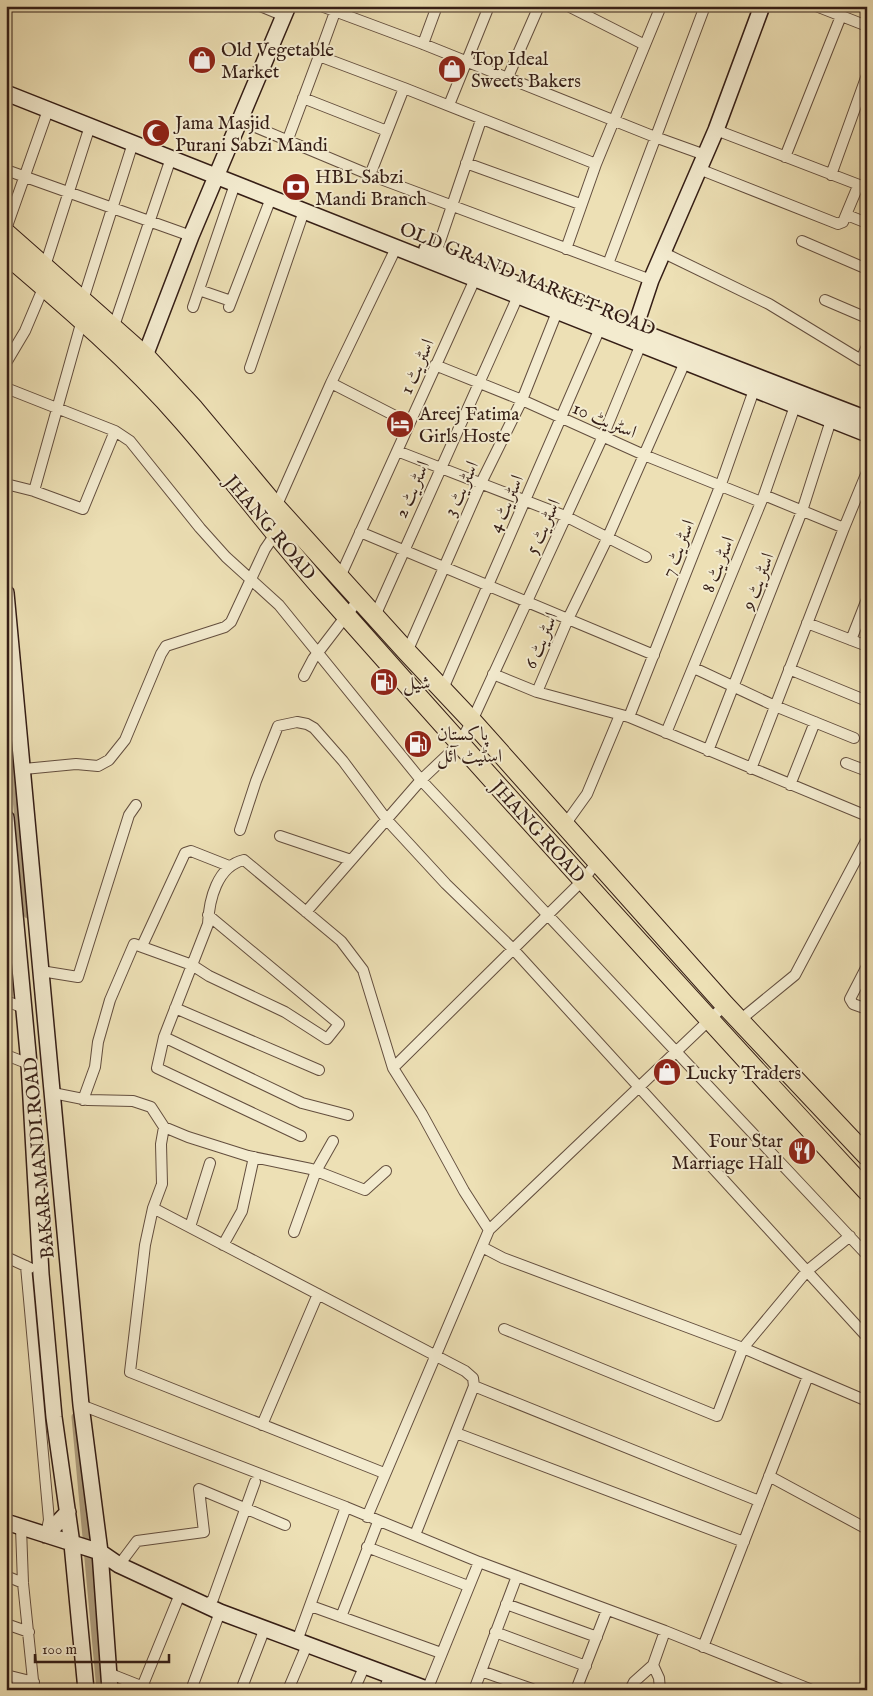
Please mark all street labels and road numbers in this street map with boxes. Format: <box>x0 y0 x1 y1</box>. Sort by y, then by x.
street label: OLD GRAND MARKET ROAD <box>396 217 659 342</box>
street label: اسٹریٹ 1 <box>395 335 441 398</box>
street label: اسٹریٹ 10 <box>568 397 640 445</box>
street label: اسٹریٹ 2 <box>390 457 436 522</box>
street label: اسٹریٹ 3 <box>439 457 485 520</box>
street label: JHANG ROAD <box>217 469 320 586</box>
street label: اسٹریٹ 4 <box>484 471 530 536</box>
street label: اسٹریٹ 5 <box>521 495 567 558</box>
street label: اسٹریٹ 7 <box>656 516 701 581</box>
street label: اسٹریٹ 8 <box>697 533 741 597</box>
street label: اسٹریٹ 9 <box>737 550 781 615</box>
street label: اسٹریٹ 6 <box>519 609 564 673</box>
street label: JHANG ROAD <box>484 775 590 889</box>
street label: BAKAR MANDI ROAD <box>19 1056 61 1260</box>

